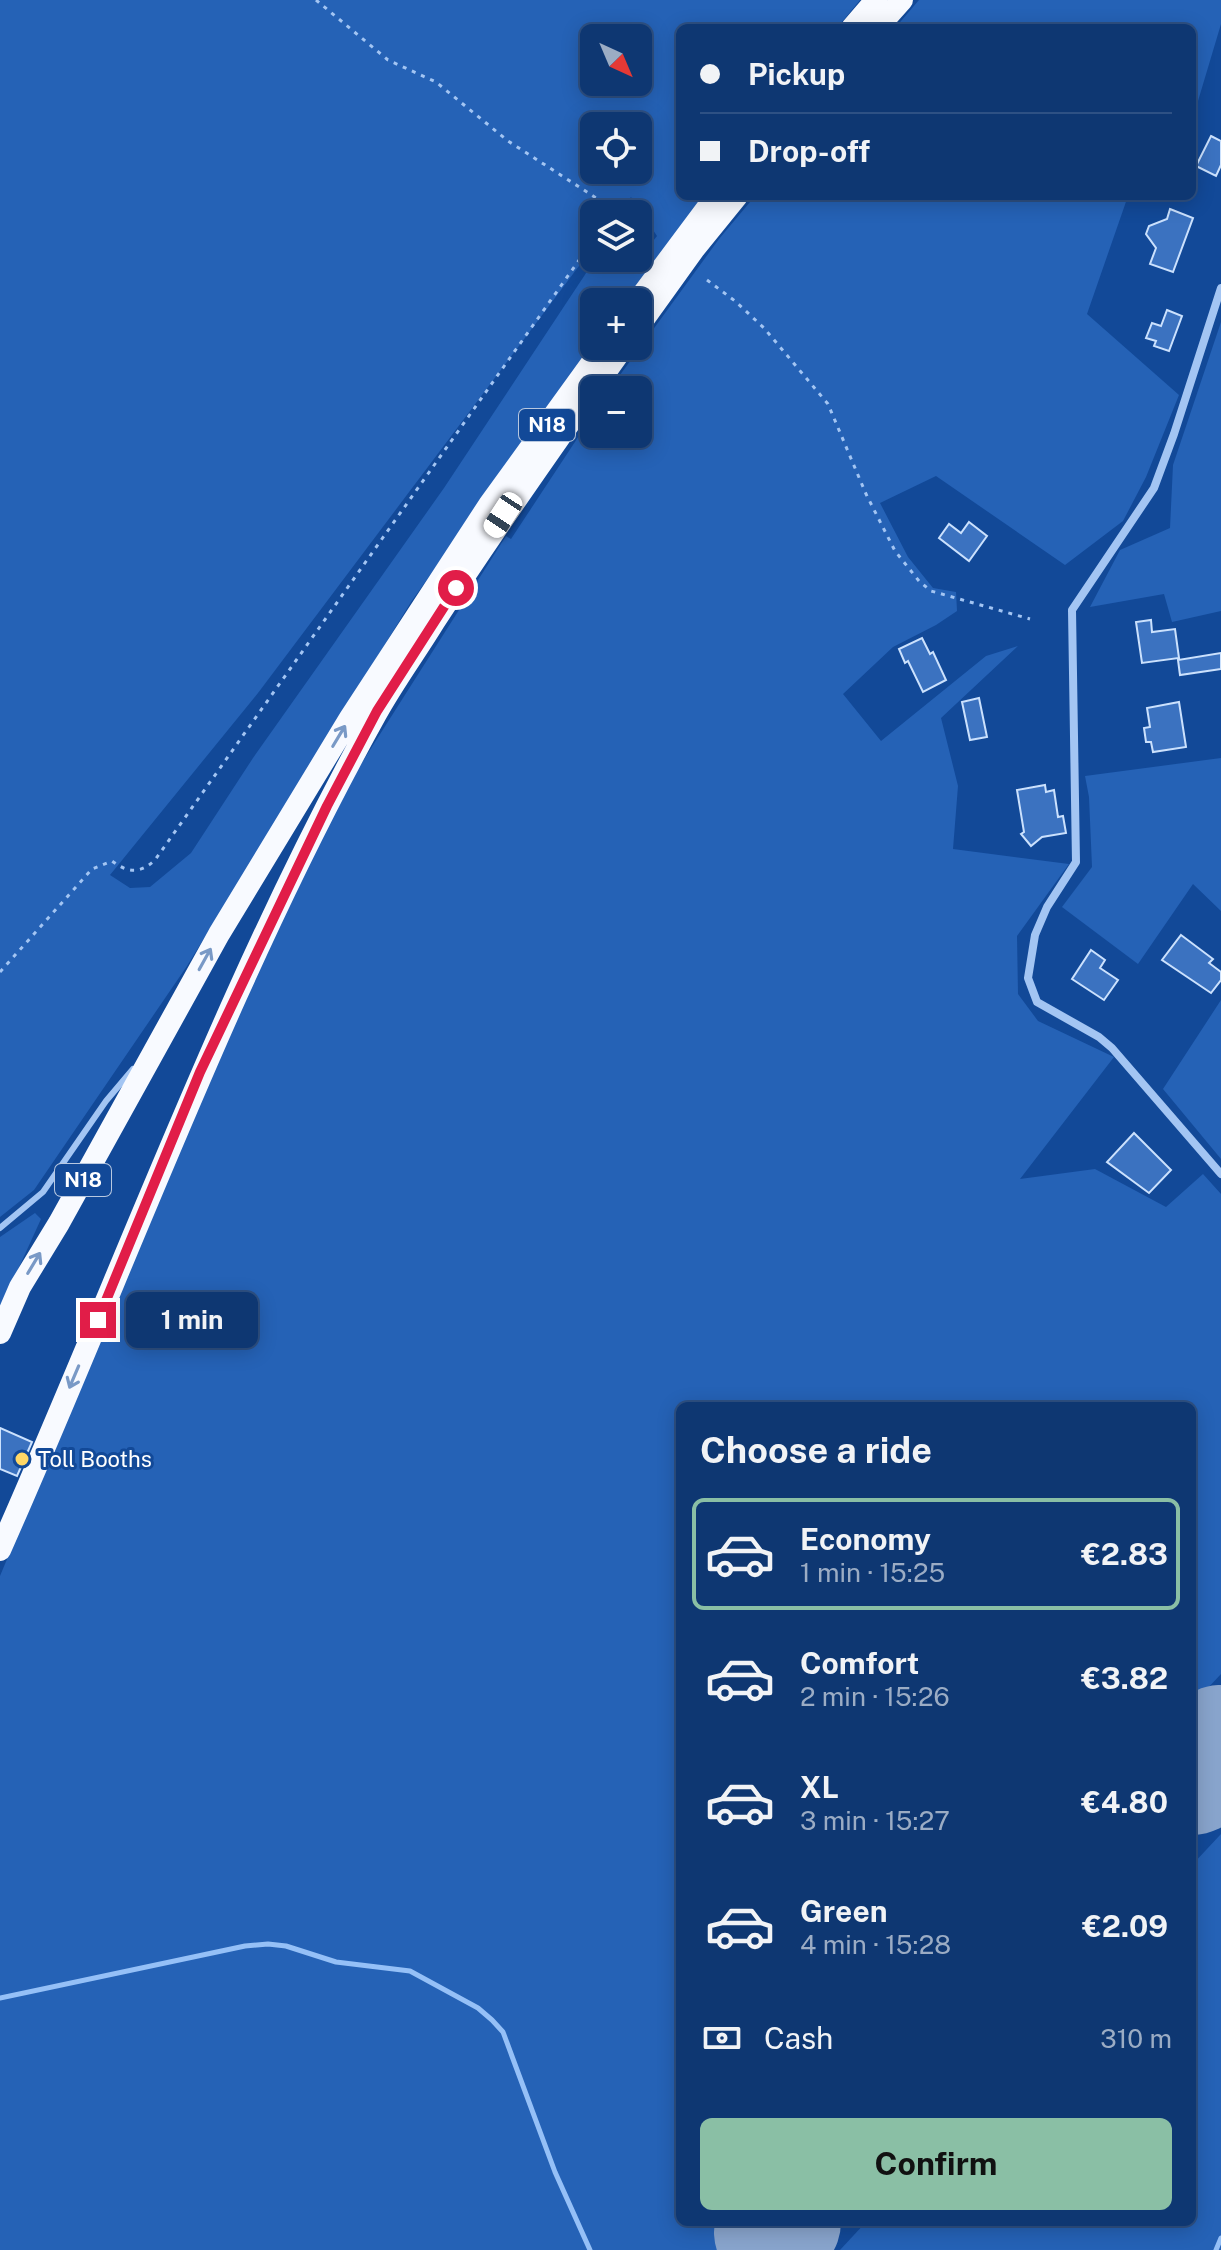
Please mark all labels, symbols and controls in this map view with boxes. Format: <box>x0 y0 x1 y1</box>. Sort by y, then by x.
north arrow <box>580 24 652 96</box>
map controls <box>580 24 652 448</box>
text: Pickup <box>748 56 845 92</box>
button: locate <box>580 112 652 184</box>
text: Drop-off <box>748 133 870 169</box>
button: layers <box>580 200 652 272</box>
button: + <box>580 288 652 360</box>
button: − <box>580 376 652 448</box>
road number: N18 <box>519 409 575 441</box>
car <box>480 488 526 542</box>
route start <box>438 570 474 606</box>
one-way arrow <box>331 725 347 748</box>
one-way arrow <box>198 948 214 971</box>
road number: N18 <box>55 1164 111 1196</box>
one-way arrow <box>27 1252 43 1275</box>
callout: 1 min <box>126 1292 258 1348</box>
route end <box>80 1302 116 1338</box>
text: 1 min <box>161 1304 223 1335</box>
one-way arrow <box>65 1364 80 1389</box>
text: Choose a ride <box>700 1429 932 1471</box>
place label: Toll Booths <box>38 1446 152 1472</box>
marker: Toll Booths <box>13 1450 31 1468</box>
icon: car <box>704 1518 776 1590</box>
text: Economy <box>800 1521 931 1557</box>
text: €2.83 <box>1081 1536 1168 1572</box>
text: 1 min · 15:25 <box>800 1557 945 1588</box>
icon: car <box>704 1642 776 1714</box>
text: Comfort <box>800 1645 919 1681</box>
text: €3.82 <box>1081 1660 1168 1696</box>
text: 2 min · 15:26 <box>800 1681 950 1712</box>
icon: car <box>704 1766 776 1838</box>
text: XL <box>800 1769 839 1805</box>
text: €4.80 <box>1081 1784 1168 1820</box>
text: 3 min · 15:27 <box>800 1805 950 1836</box>
icon: car <box>704 1890 776 1962</box>
text: Green <box>800 1893 887 1929</box>
text: €2.09 <box>1082 1908 1168 1944</box>
text: 4 min · 15:28 <box>800 1929 951 1960</box>
icon: cash <box>700 2016 744 2060</box>
text: Cash <box>764 2020 833 2056</box>
text: 310 m <box>1100 2023 1172 2054</box>
button: Confirm <box>700 2118 1172 2210</box>

